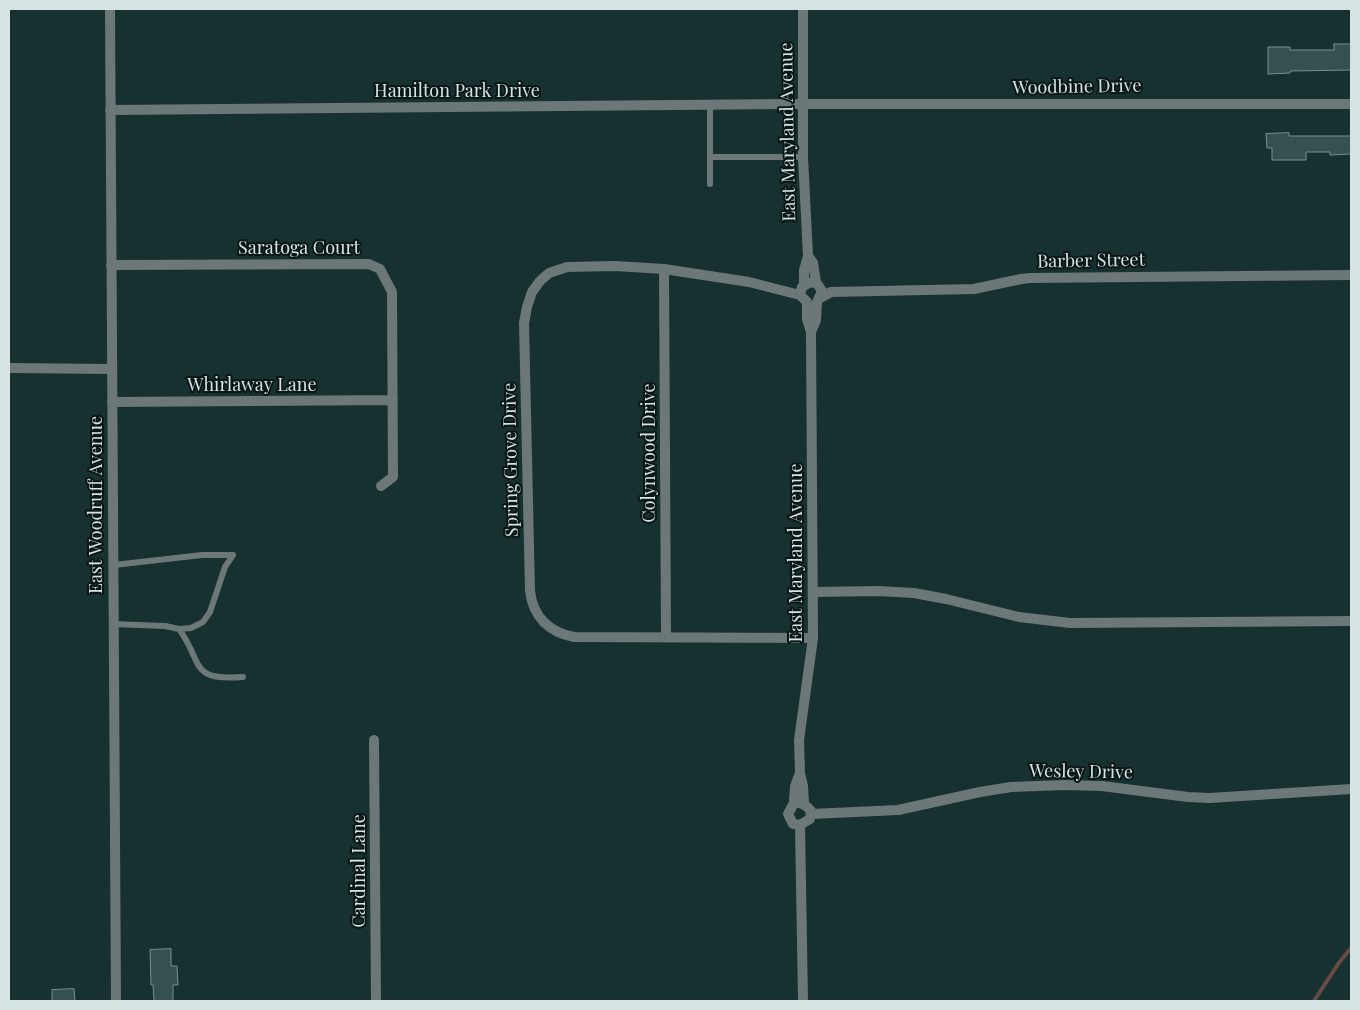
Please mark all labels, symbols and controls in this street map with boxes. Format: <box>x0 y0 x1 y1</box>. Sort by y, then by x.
street label: East Maryland Avenue <box>776 42 800 222</box>
street label: Woodbine Drive <box>1012 75 1142 99</box>
street label: Hamilton Park Drive <box>374 80 540 102</box>
street label: Saratoga Court <box>238 237 360 259</box>
street label: Barber Street <box>1037 249 1145 273</box>
street label: Whirlaway Lane <box>187 374 317 396</box>
street label: Spring Grove Drive <box>499 383 523 537</box>
street label: Colynwood Drive <box>638 383 660 523</box>
street label: East Woodruff Avenue <box>85 416 107 594</box>
street label: East Maryland Avenue <box>785 463 807 643</box>
street label: Wesley Drive <box>1029 760 1133 784</box>
street label: Cardinal Lane <box>348 814 370 928</box>

